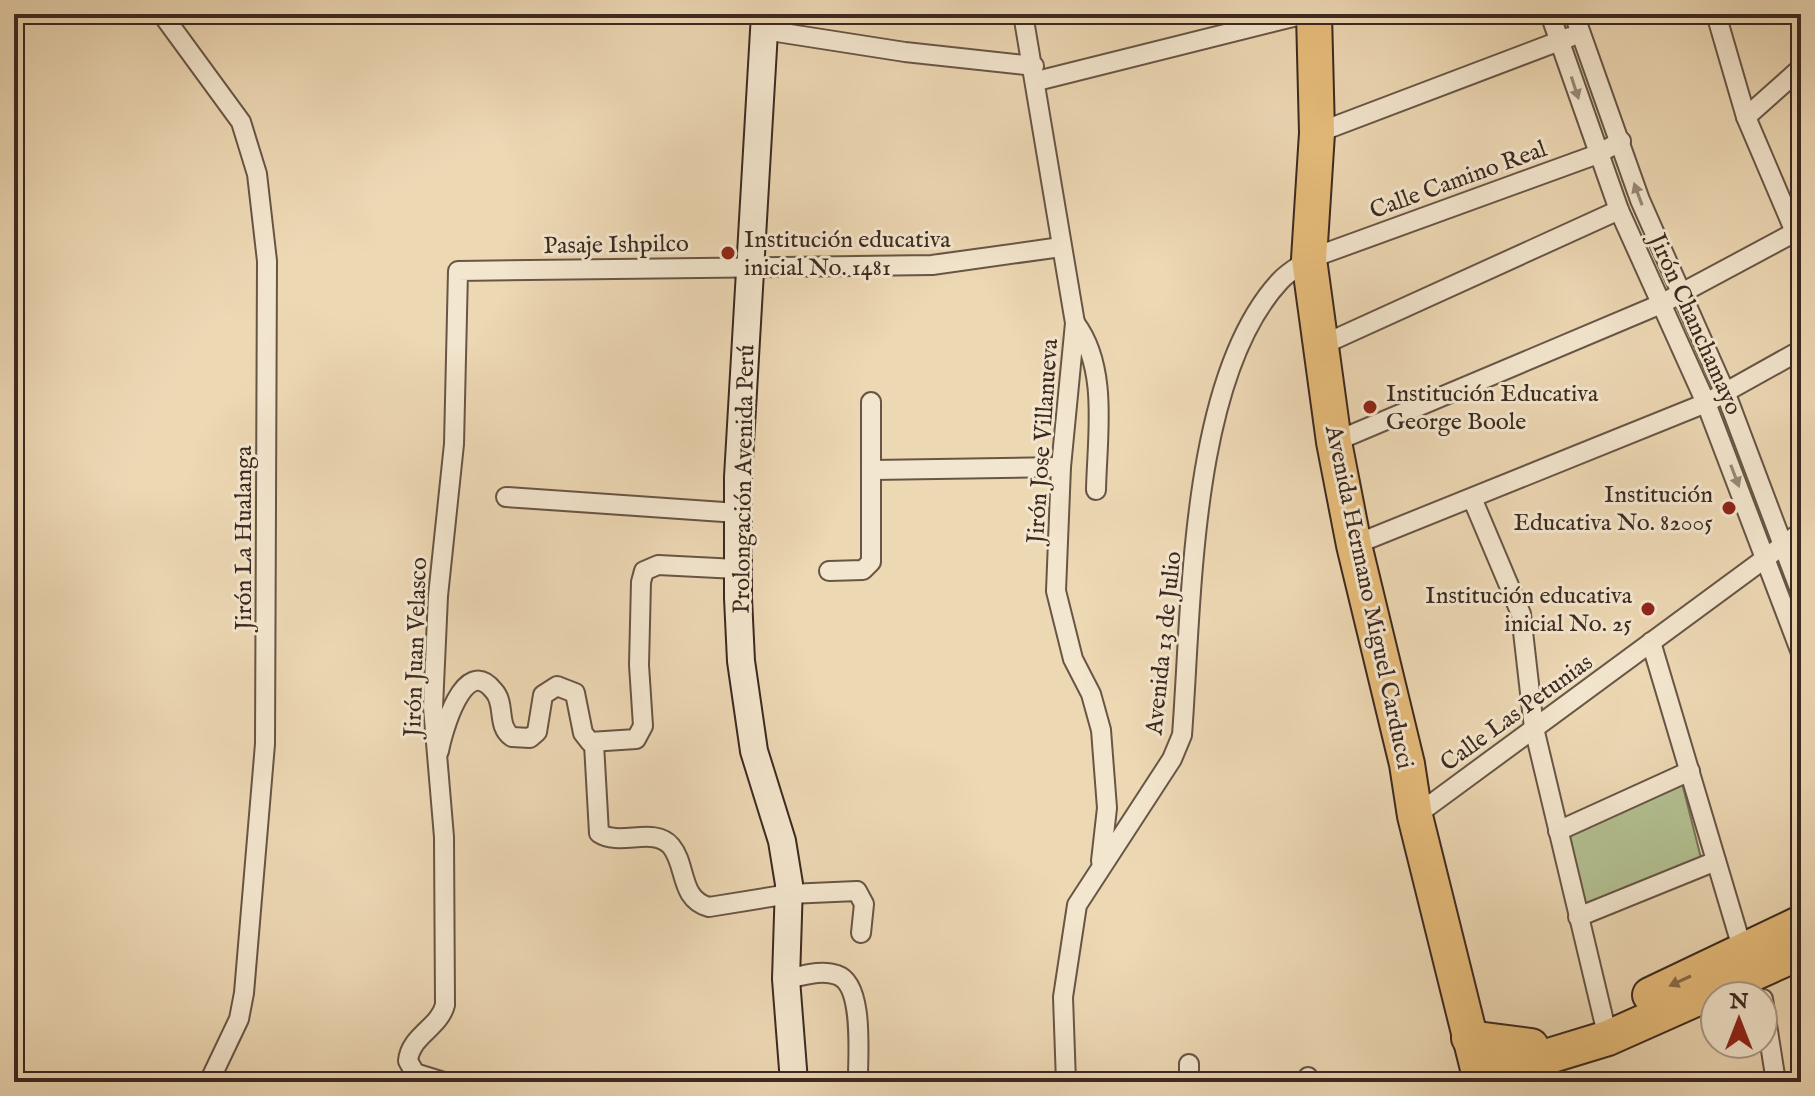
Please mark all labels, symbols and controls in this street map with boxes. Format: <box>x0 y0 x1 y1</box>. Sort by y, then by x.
one-way arrow <box>1570 76 1582 100</box>
street label: Calle Camino Real <box>1366 134 1552 227</box>
one-way arrow <box>1632 182 1644 206</box>
place label: Institución educativa inicial No. 1481 <box>744 225 951 284</box>
street label: Jirón Chanchamayo <box>1640 226 1749 420</box>
street label: Pasaje Ishpilco <box>543 229 689 262</box>
marker: Institución educativa inicial No. 1481 <box>719 244 737 262</box>
street label: Jirón Jose Villanueva <box>1021 337 1066 548</box>
street label: Prolongación Avenida Perú <box>727 344 762 614</box>
place label: Institución Educativa George Boole <box>1386 379 1599 438</box>
marker: Institución Educativa George Boole <box>1361 398 1379 416</box>
street label: Avenida Hermano Miguel Carducci <box>1317 422 1420 772</box>
street label: Jirón La Hualanga <box>229 445 260 633</box>
one-way arrow <box>1729 464 1742 488</box>
place label: Institución Educativa No. 82005 <box>1513 480 1713 539</box>
marker: Institución Educativa No. 82005 <box>1720 499 1738 517</box>
street label: Avenida 13 de Julio <box>1139 550 1190 737</box>
street label: Jirón Juan Velasco <box>398 557 435 740</box>
place label: Institución educativa inicial No. 25 <box>1425 581 1633 640</box>
marker: Institución educativa inicial No. 25 <box>1639 600 1657 618</box>
street label: Calle Las Petunias <box>1434 647 1599 779</box>
one-way arrow <box>1668 974 1692 988</box>
north arrow <box>1699 980 1779 1060</box>
text: N <box>1728 988 1749 1016</box>

